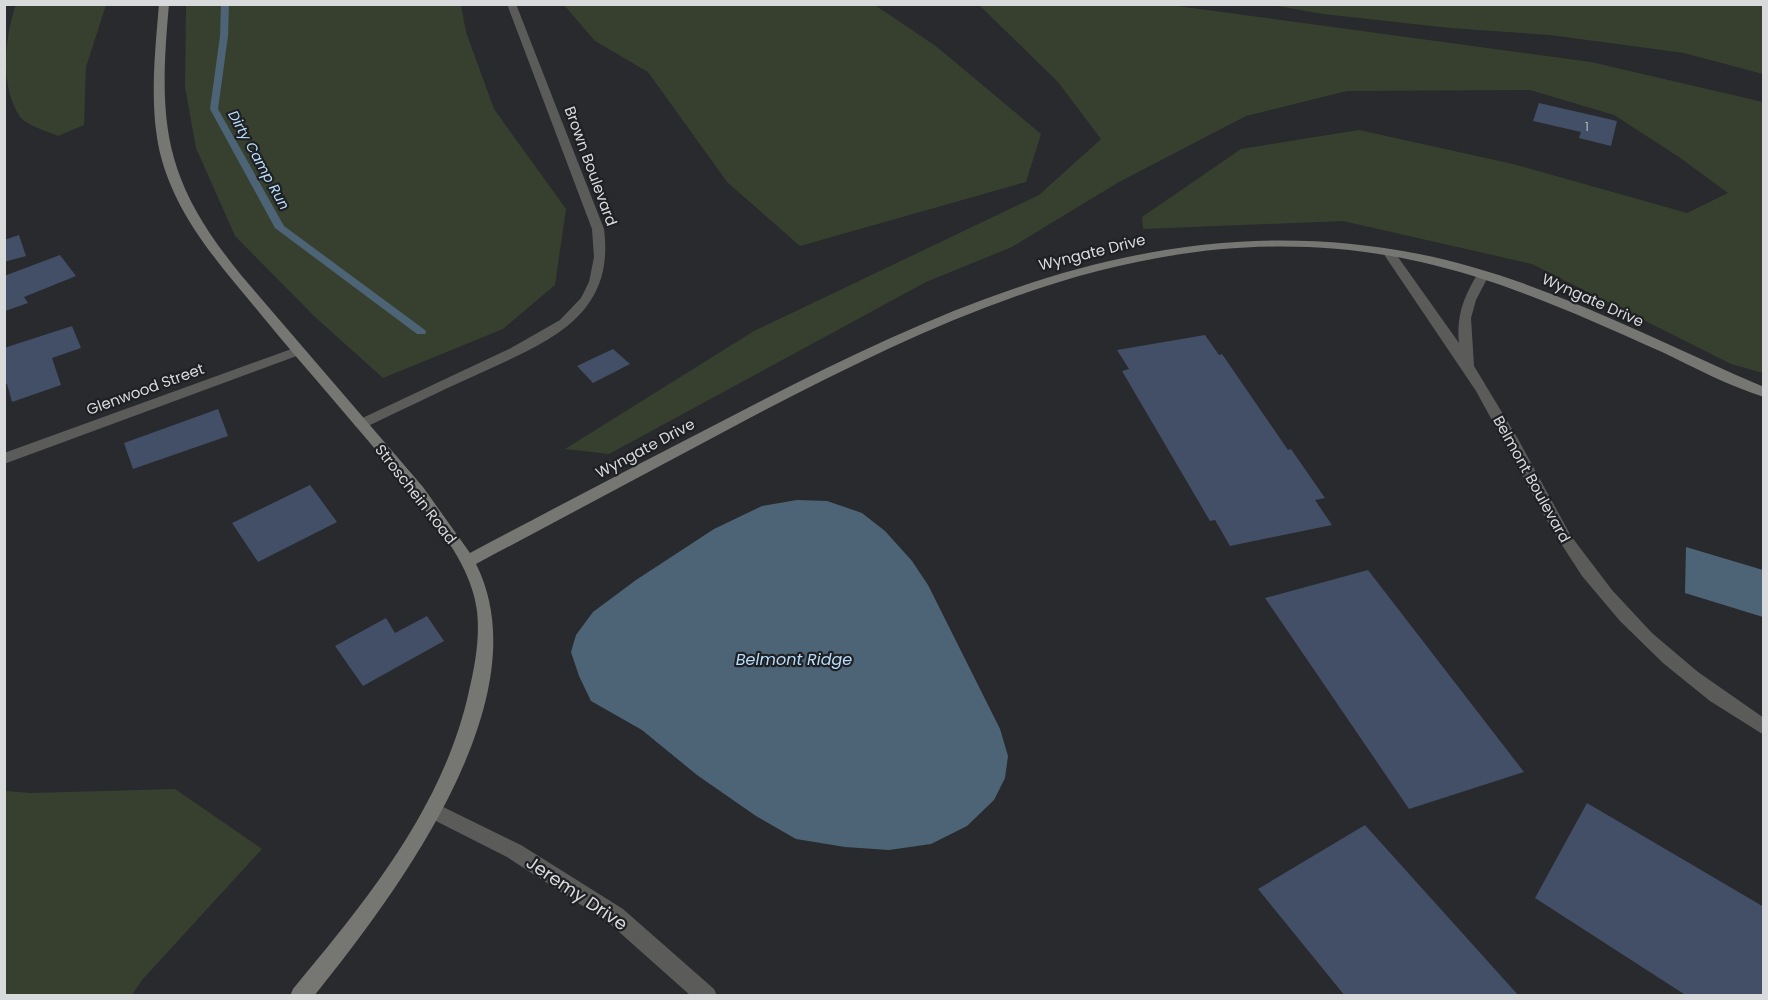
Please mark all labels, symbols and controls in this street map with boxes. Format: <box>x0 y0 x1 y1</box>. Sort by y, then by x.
street label: Brown Boulevard <box>560 103 622 229</box>
water label: Dirty Camp Run <box>223 107 295 213</box>
house number: 1 <box>1585 118 1589 135</box>
street label: Wyngate Drive <box>1036 229 1148 275</box>
street label: Wyngate Drive <box>1539 268 1647 332</box>
street label: Glenwood Street <box>83 358 207 420</box>
street label: Belmont Boulevard <box>1488 412 1576 546</box>
street label: Wyngate Drive <box>592 413 698 483</box>
street label: Stroschein Road <box>370 440 462 548</box>
water label: Belmont Ridge <box>736 648 852 671</box>
street label: Jeremy Drive <box>521 850 633 936</box>

